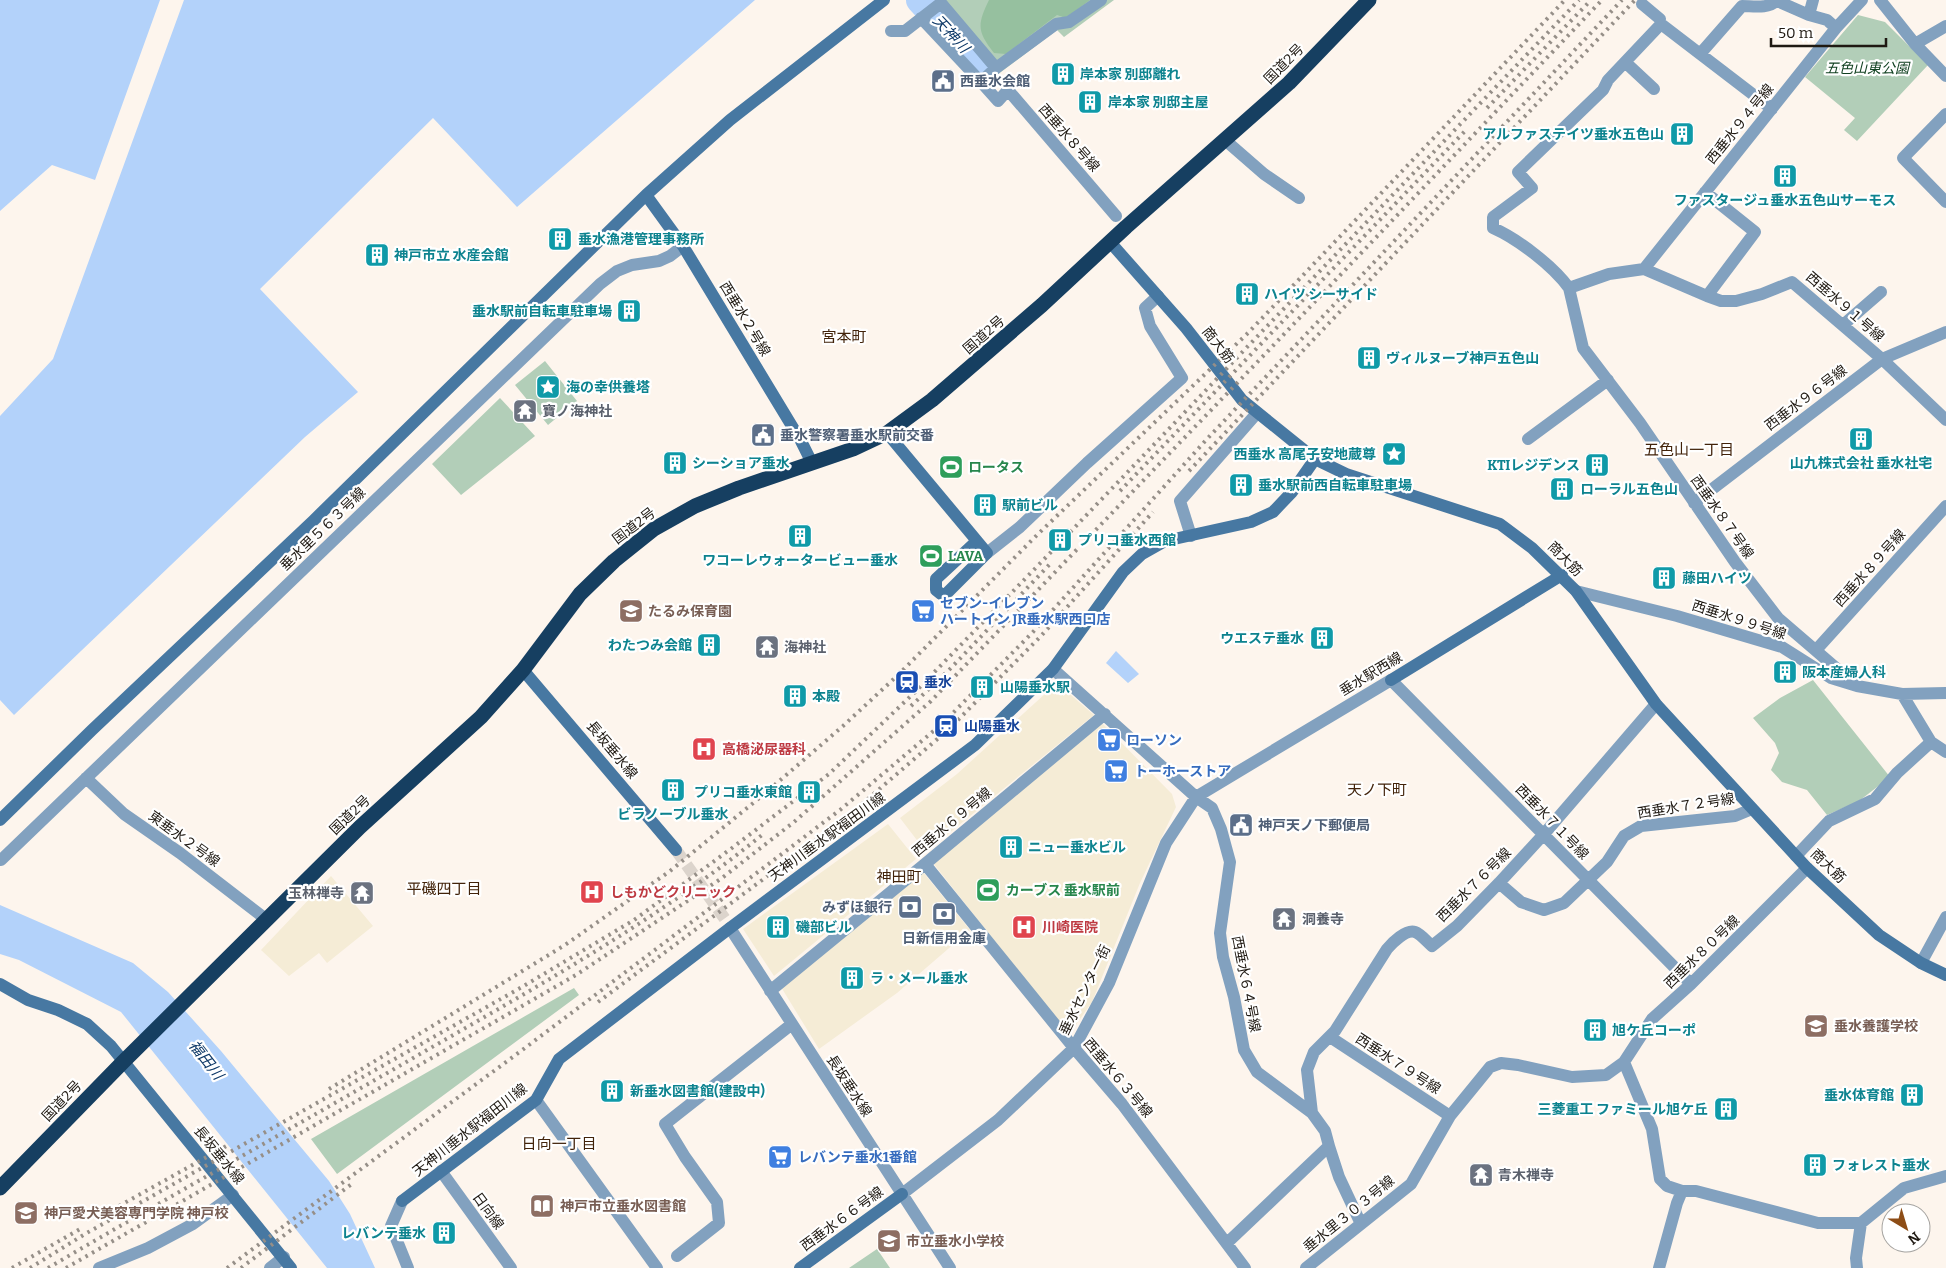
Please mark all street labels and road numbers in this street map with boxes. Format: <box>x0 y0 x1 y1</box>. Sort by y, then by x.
street label: 国道2号 <box>1260 40 1308 88</box>
street label: 西垂水９４号線 <box>1703 81 1777 167</box>
street label: 西垂水８号線 <box>1035 101 1103 175</box>
street label: 西垂水９１号線 <box>1802 268 1888 346</box>
street label: 西垂水２号線 <box>716 279 774 359</box>
street label: 国道2号 <box>960 312 1008 358</box>
street label: 商大筋 <box>1198 323 1238 367</box>
street label: 西垂水９６号線 <box>1762 362 1850 434</box>
street label: 西垂水８７号線 <box>1687 472 1757 562</box>
street label: 垂水里５６３号線 <box>277 484 369 574</box>
street label: 国道2号 <box>609 504 659 548</box>
street label: 西垂水８９号線 <box>1831 526 1909 610</box>
street label: 商大筋 <box>1544 538 1586 580</box>
street label: 西垂水９９号線 <box>1690 597 1788 643</box>
street label: 垂水駅西線 <box>1337 649 1405 699</box>
street label: 長坂垂水線 <box>583 718 641 782</box>
street label: 西垂水７１号線 <box>1512 781 1592 863</box>
street label: 西垂水６９号線 <box>909 784 995 860</box>
street label: 天神川垂水駅福田川線 <box>765 789 889 885</box>
street label: 西垂水７２号線 <box>1636 790 1736 822</box>
street label: 国道2号 <box>326 792 374 838</box>
street label: 東垂水２号線 <box>145 807 223 871</box>
street label: 西垂水７６号線 <box>1433 844 1515 926</box>
street label: 商大筋 <box>1807 845 1849 887</box>
street label: 西垂水８０号線 <box>1661 912 1743 992</box>
street label: 西垂水６４号線 <box>1228 934 1264 1034</box>
street label: 垂水センター街 <box>1056 942 1114 1038</box>
street label: 西垂水７９号線 <box>1352 1030 1444 1098</box>
street label: 西垂水６３号線 <box>1080 1035 1156 1121</box>
street label: 長坂垂水線 <box>823 1052 875 1120</box>
street label: 国道2号 <box>39 1077 85 1125</box>
street label: 天神川垂水駅福田川線 <box>410 1080 530 1180</box>
street label: 長坂垂水線 <box>190 1122 248 1188</box>
street label: 垂水里３０３号線 <box>1300 1172 1398 1256</box>
street label: 西垂水６６号線 <box>797 1183 887 1255</box>
street label: 日向線 <box>469 1189 507 1233</box>

